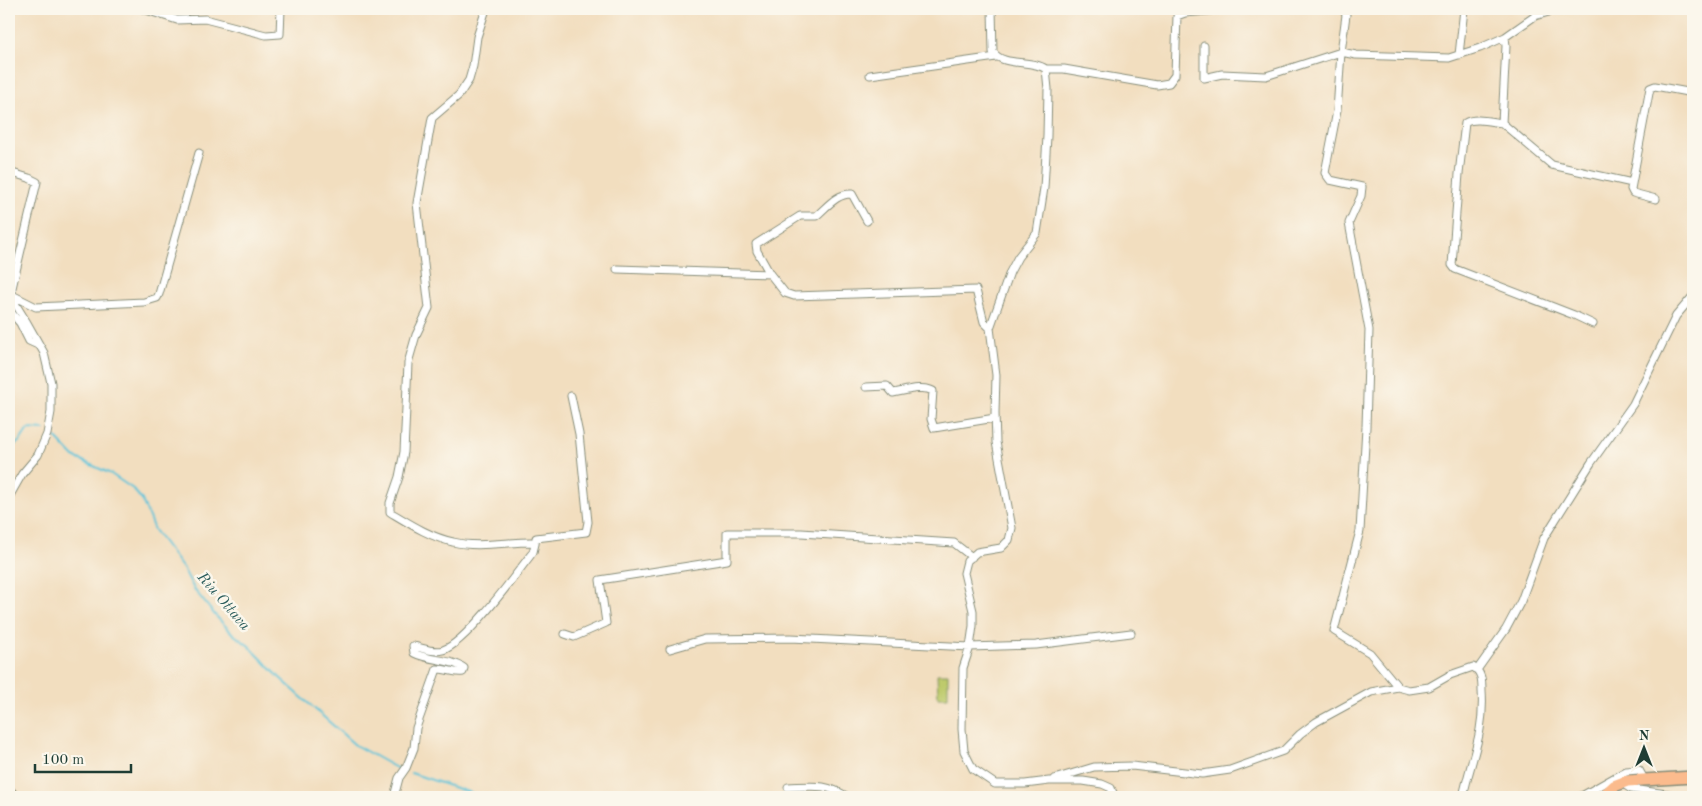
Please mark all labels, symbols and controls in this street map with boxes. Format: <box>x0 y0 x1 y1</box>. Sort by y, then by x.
water label: Riu Ottava <box>193 569 252 634</box>
north arrow <box>1620 724 1670 774</box>
text: N <box>1639 729 1650 743</box>
scale bar <box>35 741 131 773</box>
text: 100 m <box>42 753 84 768</box>

